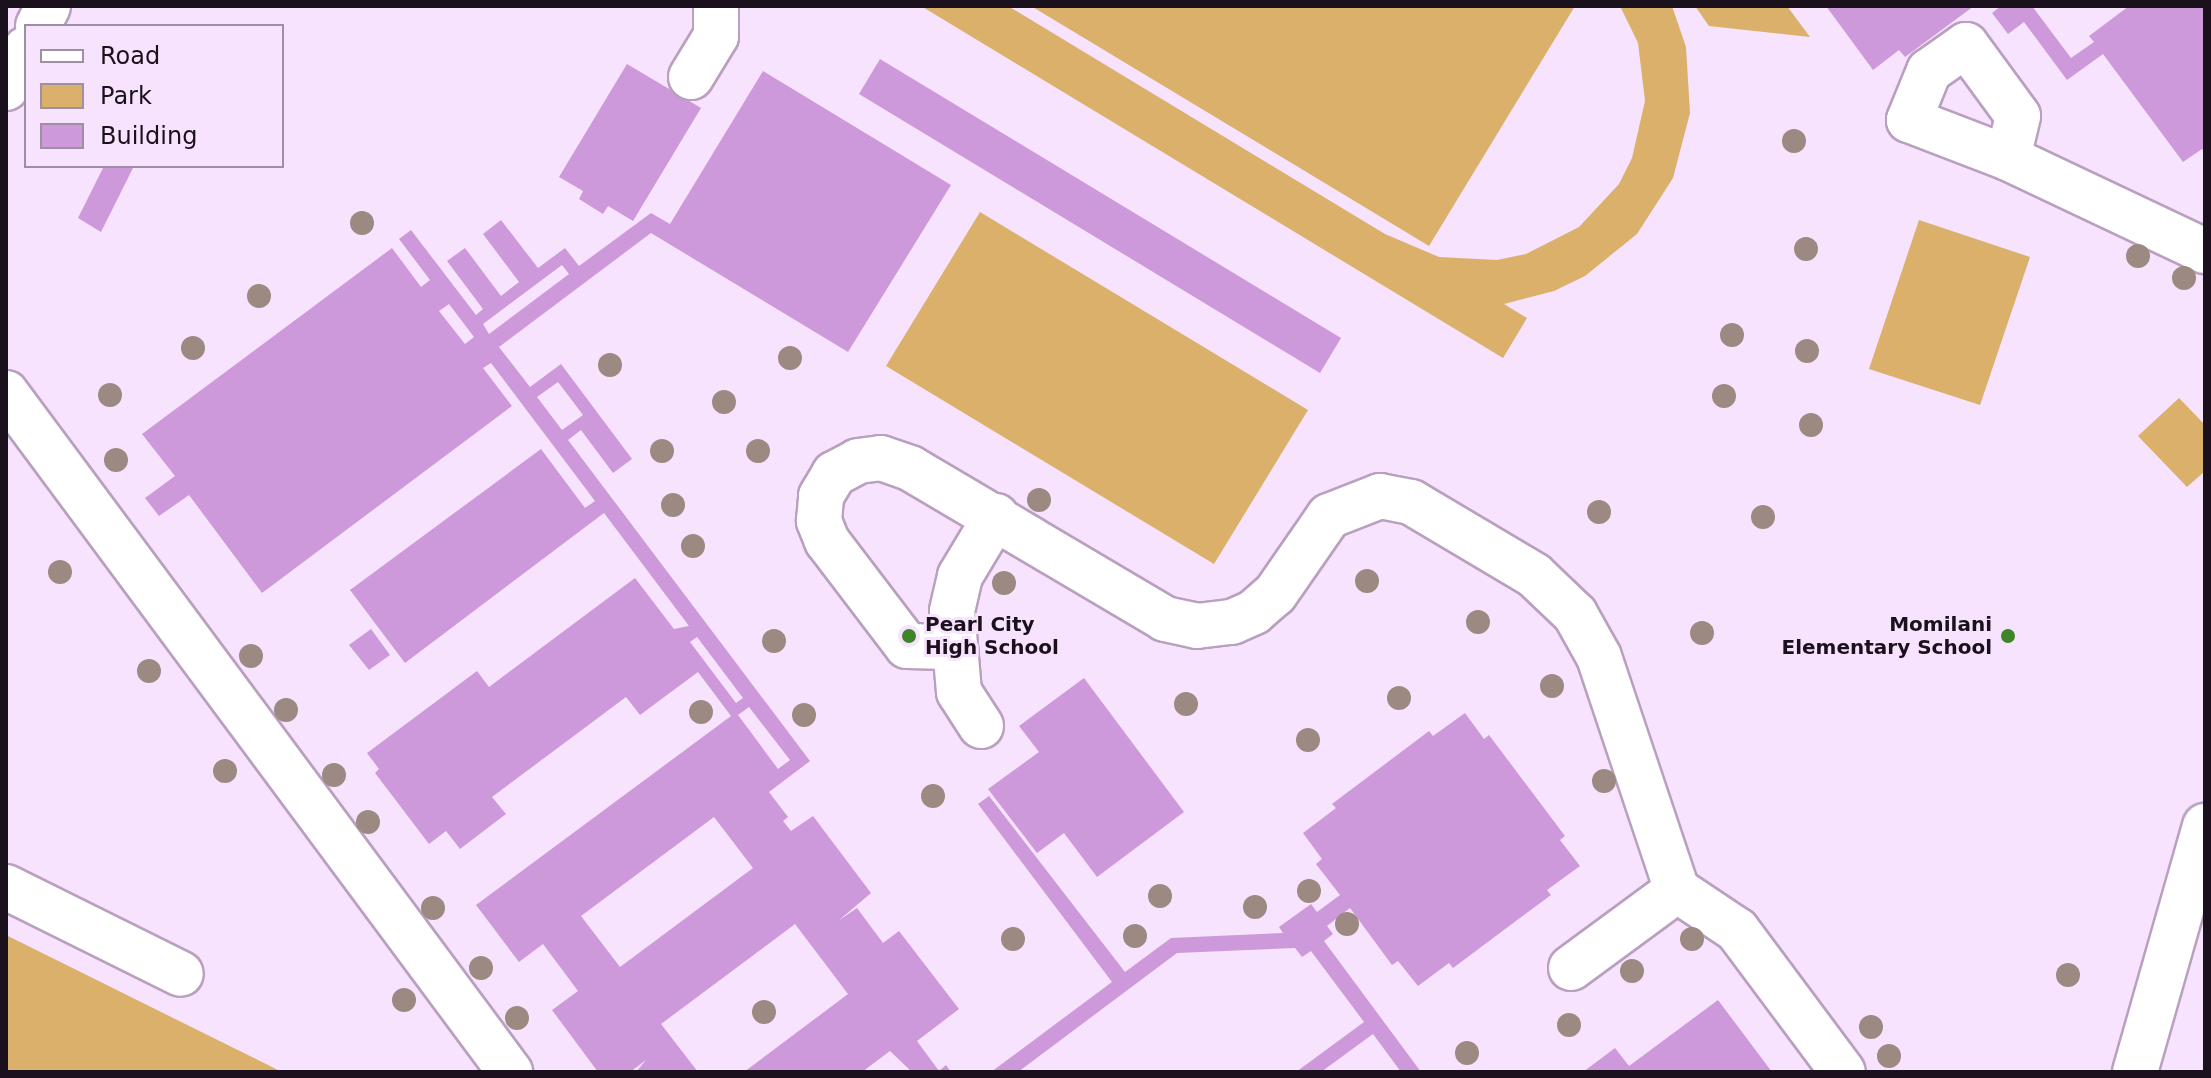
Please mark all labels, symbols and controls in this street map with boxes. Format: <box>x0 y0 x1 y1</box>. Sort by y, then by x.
legend <box>24 24 284 168</box>
text: Road <box>100 42 160 70</box>
text: Park <box>100 82 152 110</box>
text: Building <box>100 122 197 150</box>
place label: Pearl City High School <box>925 612 1059 659</box>
place label: Momilani Elementary School <box>1782 612 1992 659</box>
marker: Pearl City High School <box>900 627 918 645</box>
marker: Momilani Elementary School <box>1999 627 2017 645</box>

